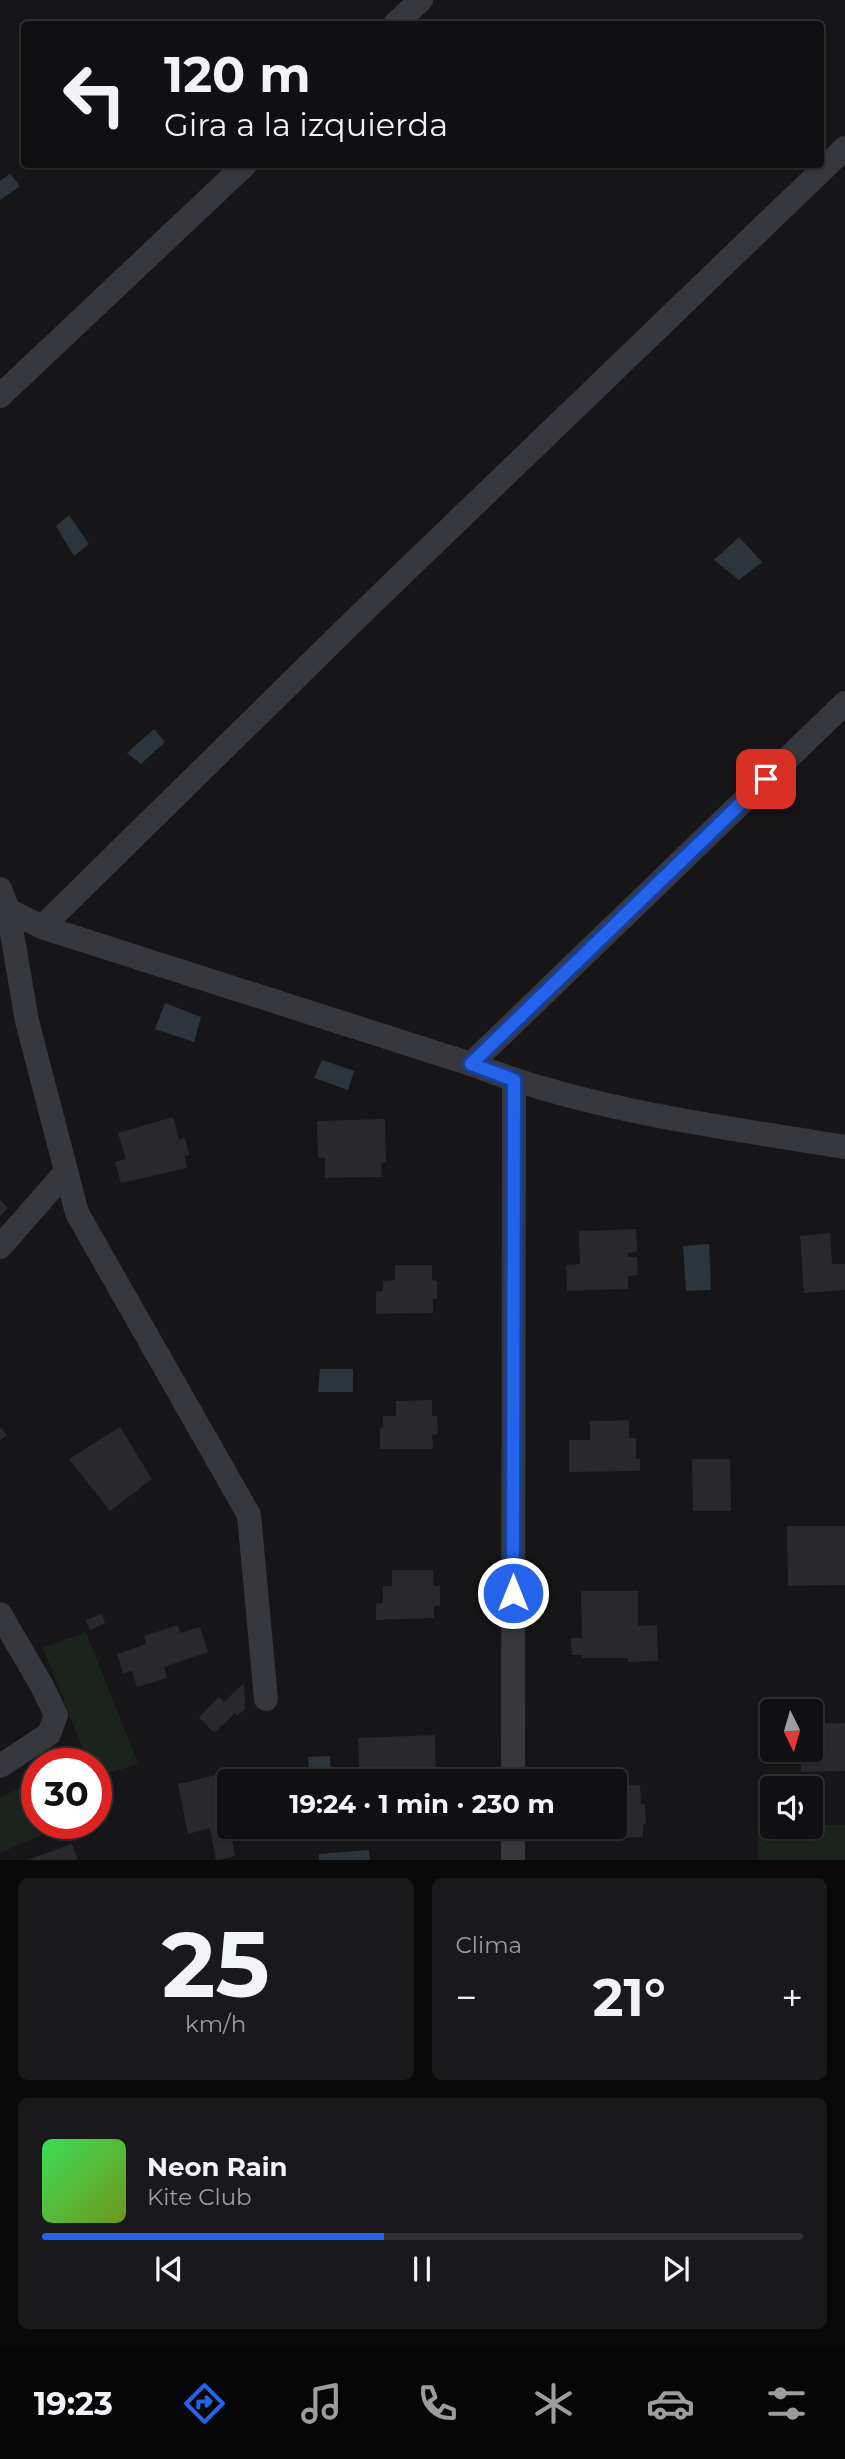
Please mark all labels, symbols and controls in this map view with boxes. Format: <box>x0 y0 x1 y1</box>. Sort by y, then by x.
text: 120 m <box>164 45 311 104</box>
icon: left <box>49 49 140 140</box>
text: Gira a la izquierda <box>164 105 448 144</box>
pin <box>736 749 796 809</box>
icon: arrive <box>747 760 785 798</box>
position arrow <box>476 1556 550 1630</box>
north arrow <box>760 1699 822 1762</box>
map controls <box>760 1699 823 1839</box>
speed limit sign: 30 <box>21 1748 112 1839</box>
button: sound <box>760 1776 823 1839</box>
text: 19:24 · 1 min · 230 m <box>289 1788 555 1820</box>
text: 25 <box>162 1909 270 2020</box>
text: Clima <box>456 1931 522 1959</box>
text: 21° <box>593 1966 666 2029</box>
text: − <box>456 1974 477 2021</box>
text: + <box>781 1974 803 2021</box>
text: km/h <box>185 2010 246 2038</box>
text: Neon Rain <box>147 2151 288 2183</box>
text: Kite Club <box>147 2183 252 2211</box>
icon: previous <box>150 2250 188 2288</box>
icon: pause <box>403 2250 441 2288</box>
icon: next <box>657 2250 695 2288</box>
icon: directions <box>180 2379 229 2428</box>
icon: music <box>297 2379 346 2428</box>
icon: phone <box>413 2379 462 2428</box>
icon: climate <box>529 2379 578 2428</box>
icon: car <box>646 2379 695 2428</box>
icon: filters <box>762 2379 811 2428</box>
text: 19:23 <box>34 2384 113 2423</box>

